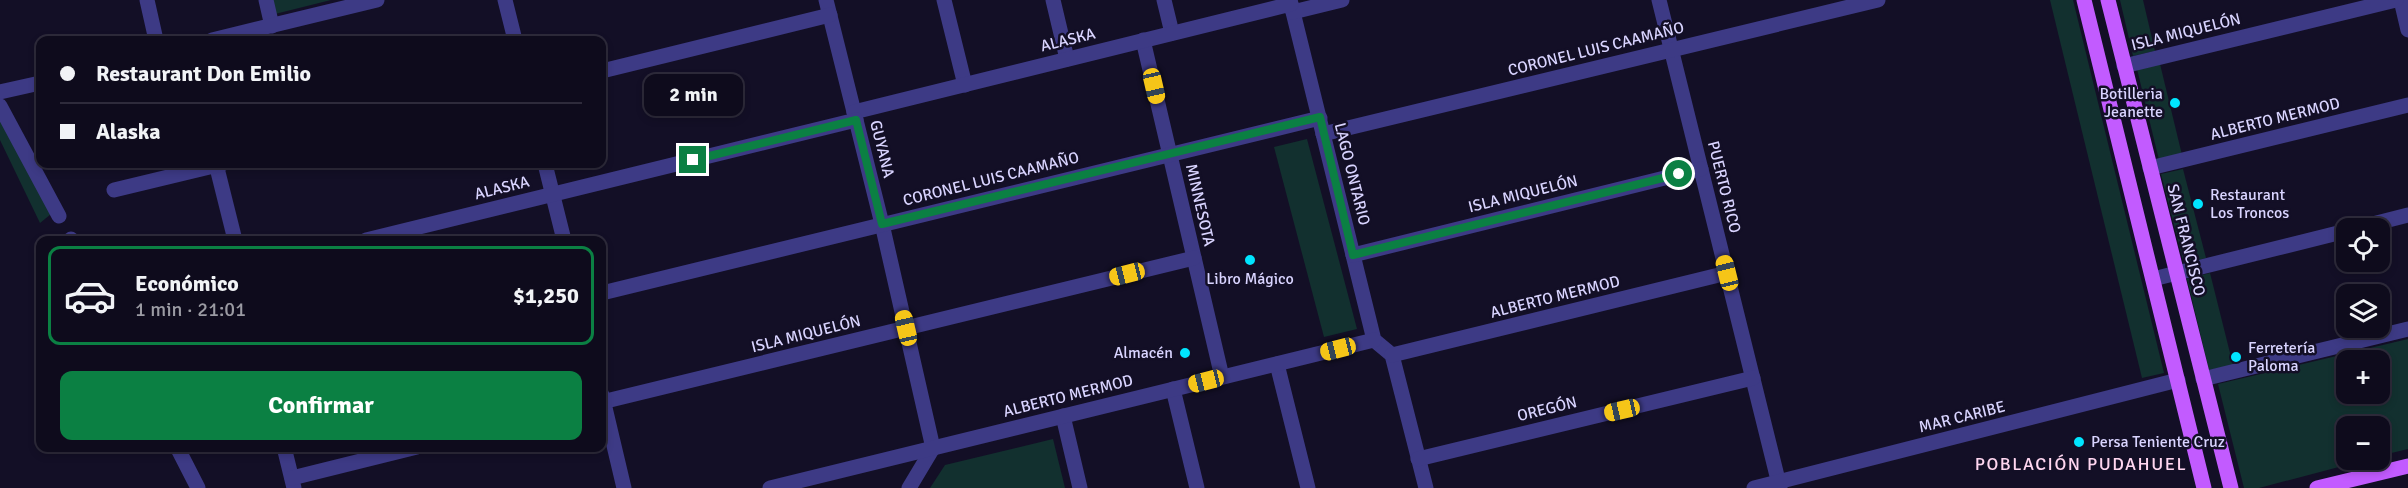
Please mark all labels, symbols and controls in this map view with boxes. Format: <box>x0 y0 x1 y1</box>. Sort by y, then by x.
street label: ISLA MIQUELÓN <box>2129 9 2243 55</box>
street label: CORONEL LUIS CAAMAÑO <box>1506 17 1686 81</box>
street label: ALASKA <box>1038 23 1098 56</box>
text: Restaurant Don Emilio <box>96 60 311 87</box>
car <box>1141 66 1167 106</box>
callout: 2 min <box>644 73 742 115</box>
text: 2 min <box>669 82 718 107</box>
place label: Botilleria Jeanette <box>2099 84 2163 122</box>
street label: ALBERTO MERMOD <box>2208 93 2342 145</box>
marker: Botilleria Jeanette <box>2168 96 2182 110</box>
text: Alaska <box>96 118 161 145</box>
street label: GUYANA <box>865 118 899 180</box>
street label: LAGO ONTARIO <box>1330 121 1374 227</box>
street label: PUERTO RICO <box>1703 139 1745 235</box>
route end <box>679 146 706 173</box>
street label: CORONEL LUIS CAAMAÑO <box>901 147 1081 211</box>
route start <box>1665 160 1692 187</box>
street label: MINNESOTA <box>1181 162 1219 248</box>
street label: ALASKA <box>472 171 532 204</box>
street label: ISLA MIQUELÓN <box>1466 171 1580 217</box>
street label: SAN FRANCISCO <box>2162 182 2210 298</box>
place label: Restaurant Los Troncos <box>2210 185 2289 223</box>
marker: Restaurant Los Troncos <box>2191 197 2205 211</box>
map controls <box>2336 218 2390 470</box>
button: locate <box>2336 218 2390 272</box>
marker: Libro Mágico <box>1243 253 1257 267</box>
car <box>1714 253 1740 293</box>
car <box>1107 261 1147 287</box>
icon: car <box>63 269 117 323</box>
place label: Libro Mágico <box>1206 269 1294 289</box>
text: Económico <box>135 270 239 297</box>
street label: ALBERTO MERMOD <box>1488 271 1622 323</box>
text: $1,250 <box>513 282 579 309</box>
button: layers <box>2336 284 2390 338</box>
text: 1 min · 21:01 <box>135 297 246 322</box>
car <box>893 308 919 348</box>
street label: ISLA MIQUELÓN <box>749 311 863 357</box>
car <box>1318 336 1358 362</box>
place label: Ferretería Paloma <box>2248 338 2315 376</box>
place label: Almacén <box>1114 343 1173 363</box>
marker: Almacén <box>1178 346 1192 360</box>
marker: Ferretería Paloma <box>2229 350 2243 364</box>
button: + <box>2336 350 2390 404</box>
car <box>1186 368 1226 394</box>
street label: ALBERTO MERMOD <box>1001 370 1135 422</box>
button: Confirmar <box>60 371 582 440</box>
street label: OREGÓN <box>1515 392 1579 426</box>
car <box>1602 397 1642 423</box>
street label: MAR CARIBE <box>1917 397 2007 437</box>
button: − <box>2336 416 2390 470</box>
place label: Persa Teniente Cruz <box>2091 432 2225 452</box>
marker: Persa Teniente Cruz <box>2072 435 2086 449</box>
district label: POBLACIÓN PUDAHUEL <box>1975 453 2187 475</box>

